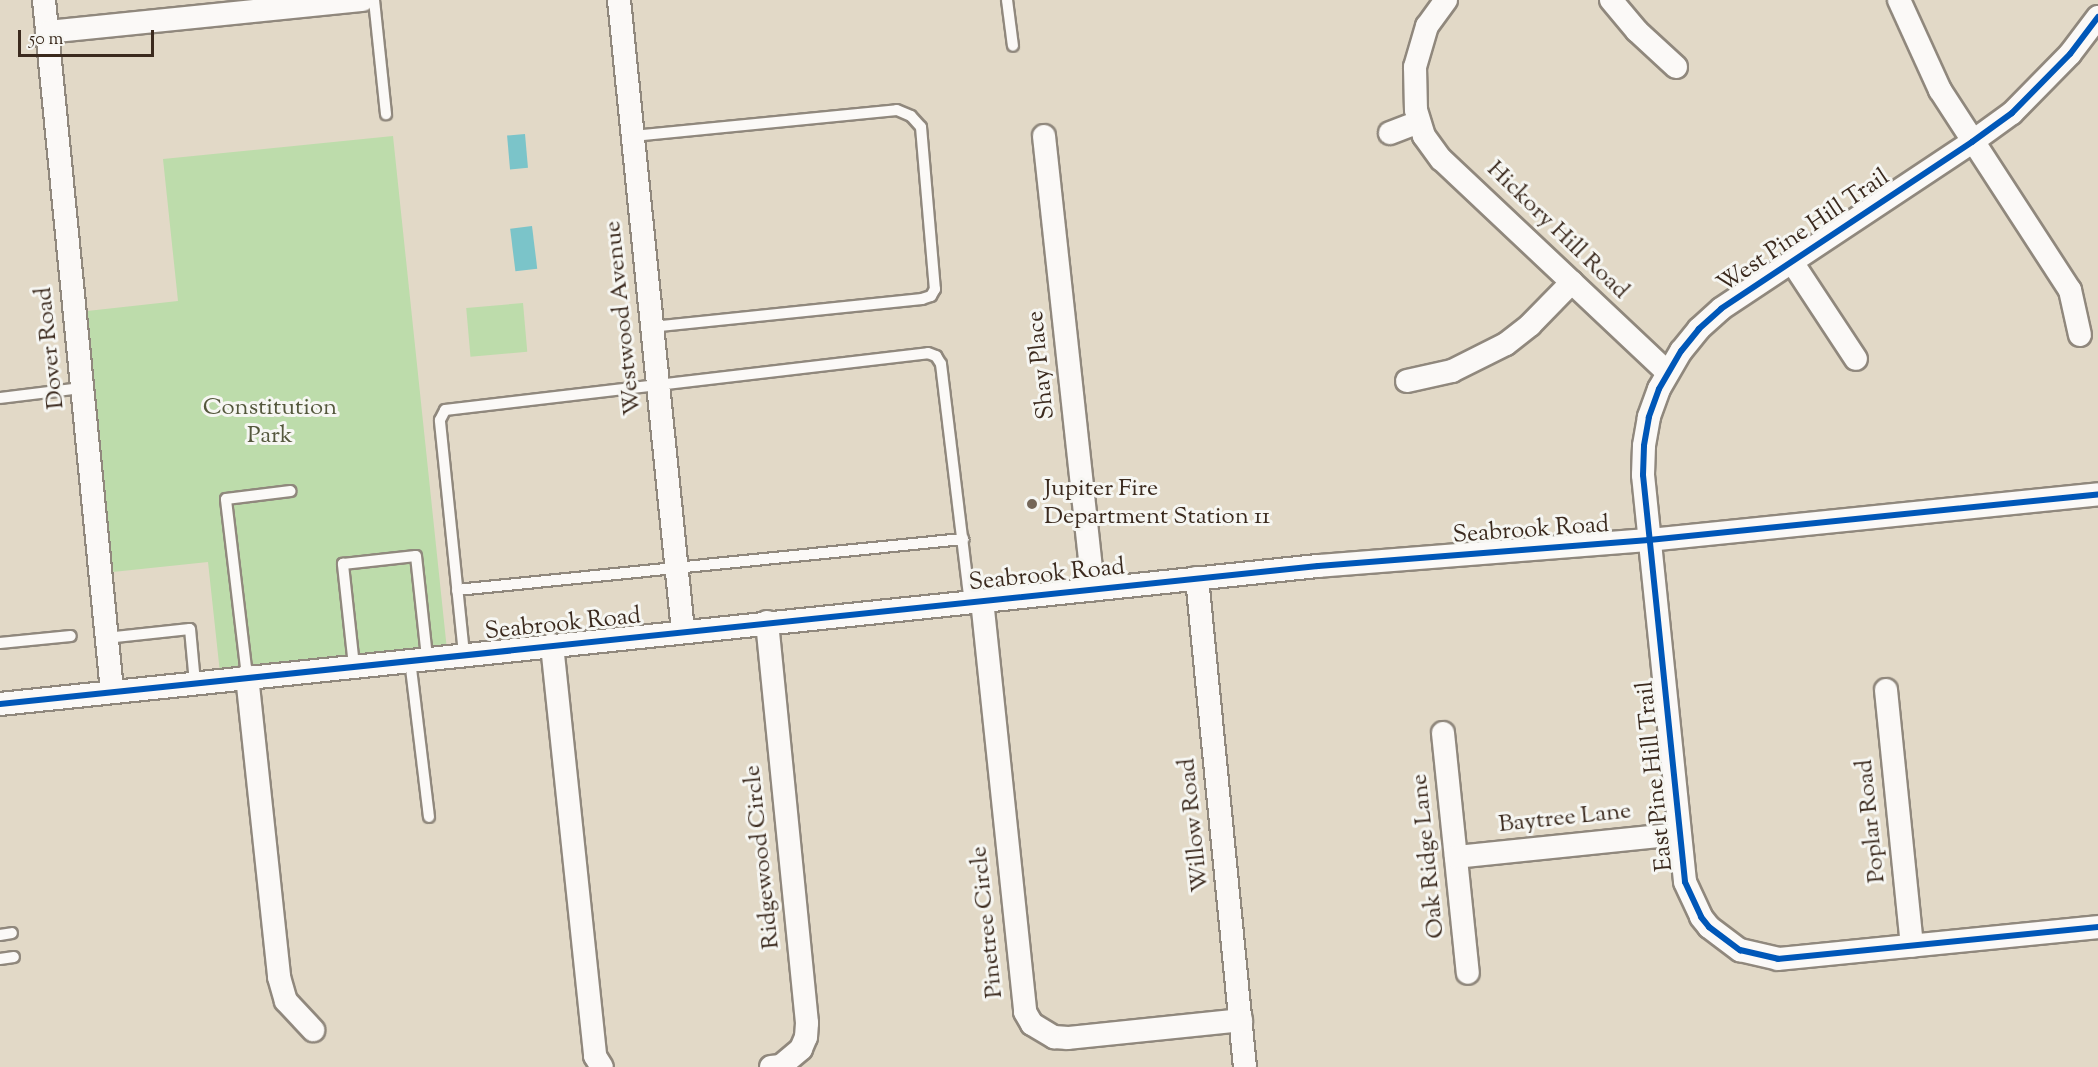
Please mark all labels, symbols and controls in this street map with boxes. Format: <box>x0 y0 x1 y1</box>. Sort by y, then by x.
scale bar <box>21 18 158 56</box>
text: 50 m <box>29 27 63 53</box>
street label: Hickory Hill Road <box>1480 156 1634 306</box>
street label: West Pine Hill Trail <box>1713 164 1895 300</box>
street label: Westwood Avenue <box>599 219 649 417</box>
street label: Dover Road <box>30 286 72 410</box>
street label: Shay Place <box>1022 309 1062 421</box>
park label: Constitution Park <box>203 395 337 451</box>
place label: Jupiter Fire Department Station 11 <box>1044 476 1270 532</box>
marker: Jupiter Fire Department Station 11 <box>1025 497 1039 511</box>
street label: Seabrook Road <box>1452 511 1610 551</box>
street label: Seabrook Road <box>968 553 1126 599</box>
street label: Seabrook Road <box>484 602 642 648</box>
street label: East Pine Hill Trail <box>1632 679 1680 873</box>
street label: Willow Road <box>1174 757 1216 893</box>
street label: Poplar Road <box>1851 758 1893 884</box>
street label: Ridgewood Circle <box>739 764 787 950</box>
street label: Oak Ridge Lane <box>1406 772 1452 940</box>
street label: Baytree Lane <box>1497 798 1633 840</box>
street label: Pinetree Circle <box>966 845 1010 999</box>

